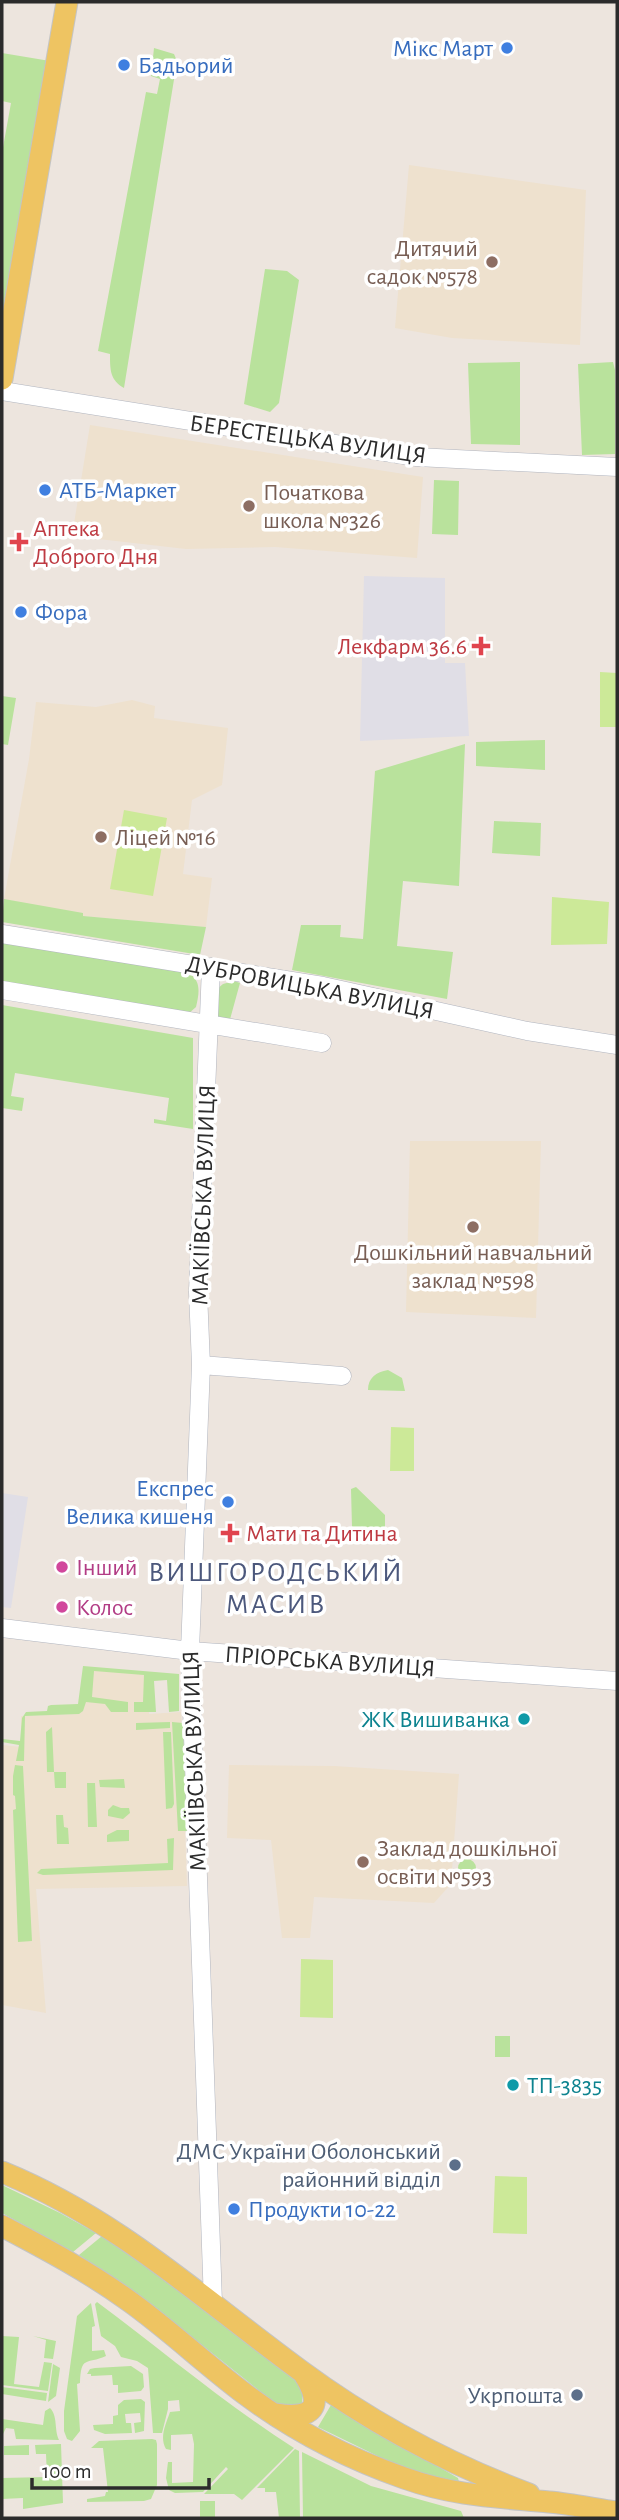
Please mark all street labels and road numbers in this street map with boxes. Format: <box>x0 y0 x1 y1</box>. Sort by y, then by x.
street label: БЕРЕСТЕЦЬКА ВУЛИЦЯ <box>188 412 428 468</box>
street label: ДУБРОВИЦЬКА ВУЛИЦЯ <box>184 952 436 1024</box>
street label: МАКІЇВСЬКА ВУЛИЦЯ <box>187 1084 220 1306</box>
street label: ПРІОРСЬКА ВУЛИЦЯ <box>224 1643 436 1681</box>
street label: МАКІЇВСЬКА ВУЛИЦЯ <box>178 1650 211 1872</box>

